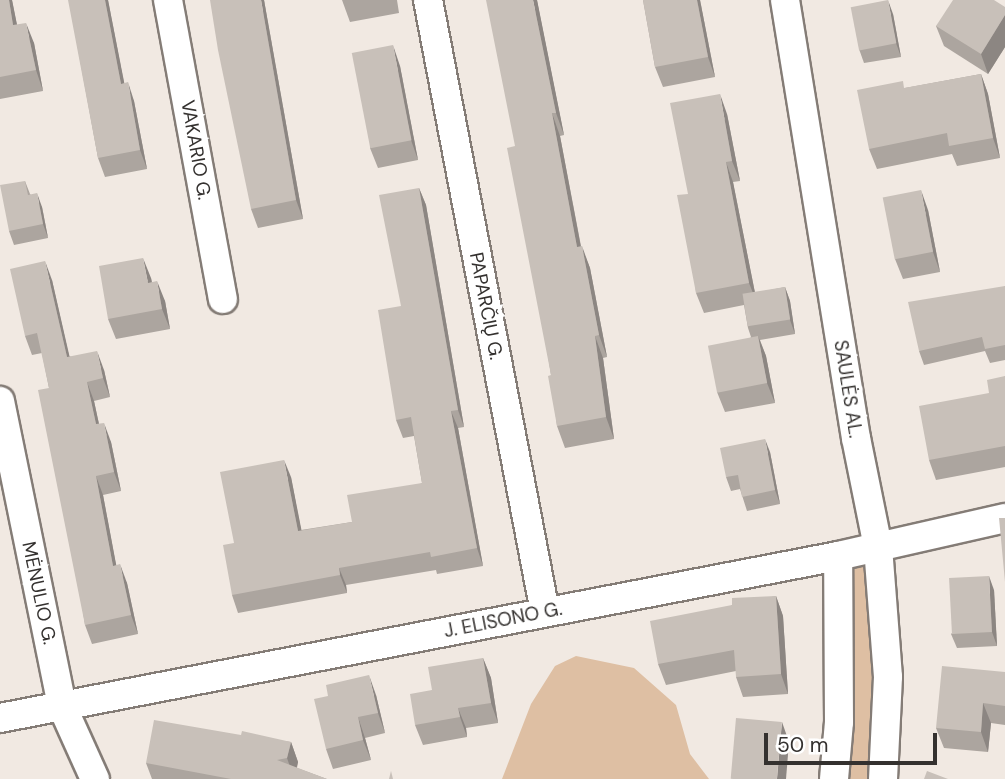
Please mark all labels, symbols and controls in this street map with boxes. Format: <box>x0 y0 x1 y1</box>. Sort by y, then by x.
street label: VAKARIO G. <box>176 98 216 202</box>
street label: PAPARČIŲ G. <box>464 250 508 362</box>
street label: SAULĖS AL. <box>829 338 867 440</box>
street label: MĖNULIO G. <box>17 539 61 647</box>
street label: J. ELISONO G. <box>442 597 564 643</box>
scale bar <box>767 720 940 764</box>
text: 50 m <box>777 731 828 759</box>

